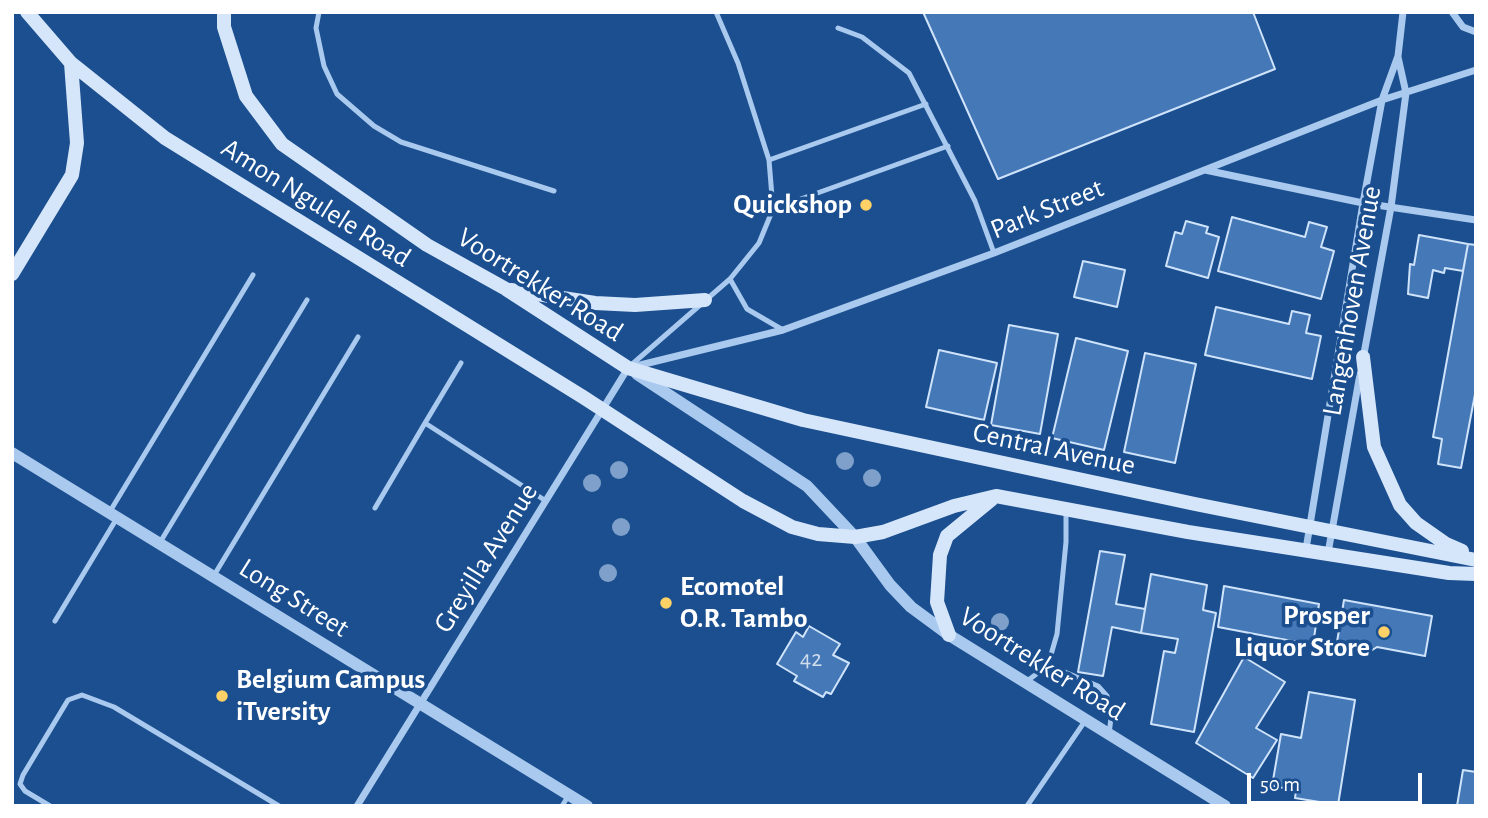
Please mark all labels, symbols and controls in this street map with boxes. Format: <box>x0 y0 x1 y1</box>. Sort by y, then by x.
street label: Amon Ngulele Road <box>215 131 417 275</box>
street label: Park Street <box>986 171 1108 247</box>
street label: Langenhoven Avenue <box>1315 183 1389 419</box>
place label: Quickshop <box>733 188 852 222</box>
marker: Quickshop <box>858 197 874 213</box>
street label: Voortrekker Road <box>451 221 629 349</box>
street label: Central Avenue <box>970 415 1138 483</box>
street label: Greyilla Avenue <box>427 477 545 639</box>
street label: Long Street <box>233 551 355 645</box>
place label: Ecomotel O.R. Tambo <box>680 570 807 636</box>
marker: Ecomotel O.R. Tambo <box>658 595 674 611</box>
place label: Prosper Liquor Store <box>1234 599 1370 665</box>
street label: Voortrekker Road <box>953 600 1131 728</box>
marker: Prosper Liquor Store <box>1376 624 1392 640</box>
house number: 42 <box>800 645 822 673</box>
place label: Belgium Campus iTversity <box>236 663 425 729</box>
marker: Belgium Campus iTversity <box>214 688 230 704</box>
scale bar <box>1250 758 1425 802</box>
text: 50 m <box>1260 774 1300 795</box>

